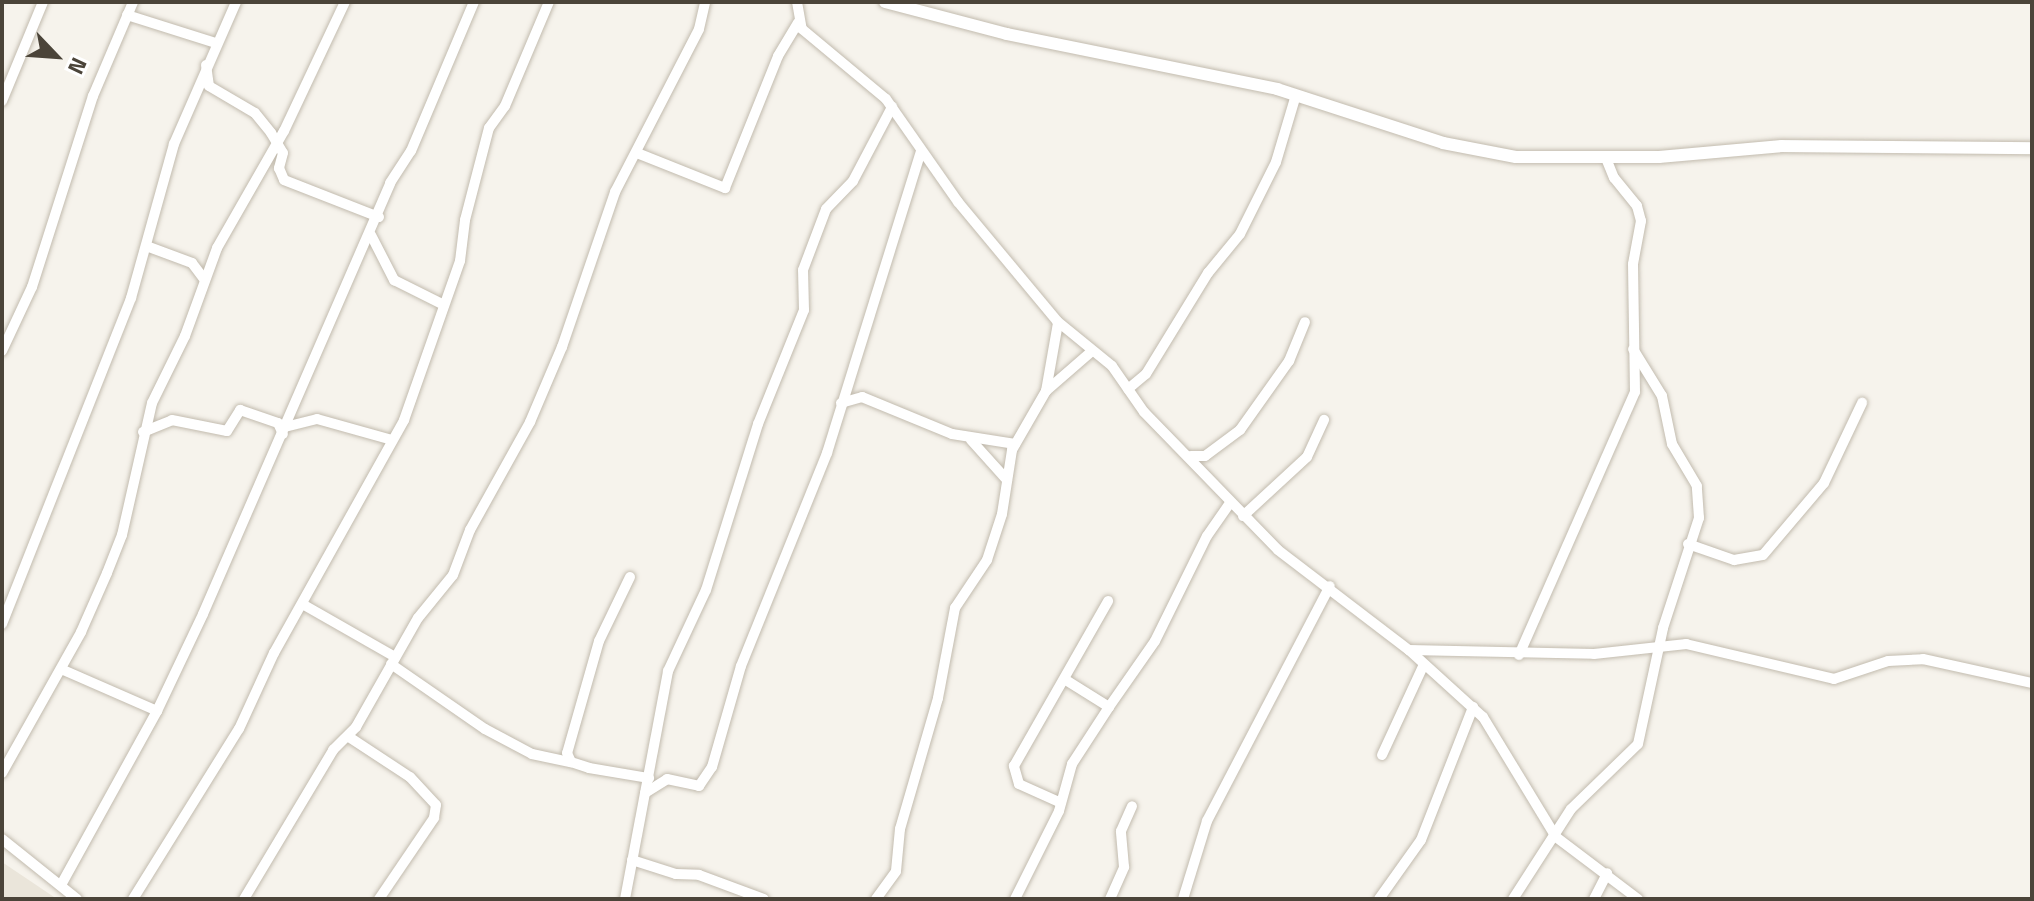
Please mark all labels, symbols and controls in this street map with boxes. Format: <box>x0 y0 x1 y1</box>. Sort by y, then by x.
north arrow <box>16 16 96 96</box>
text: N <box>59 52 96 80</box>

